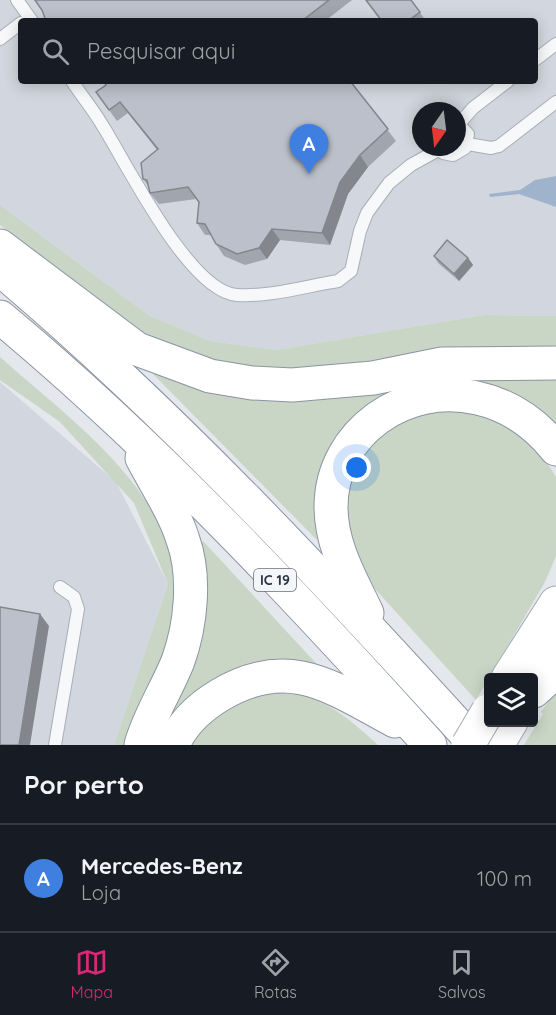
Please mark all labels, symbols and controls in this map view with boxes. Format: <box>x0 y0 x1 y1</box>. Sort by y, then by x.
search box <box>18 18 538 84</box>
icon: search <box>39 35 72 68</box>
text: Pesquisar aqui <box>87 37 235 65</box>
north arrow <box>412 102 466 156</box>
pin: A <box>290 124 328 174</box>
your location <box>342 453 371 482</box>
road number: IC 19 <box>254 569 296 591</box>
map controls <box>484 673 538 727</box>
button: layers <box>484 673 538 727</box>
text: Por perto <box>24 768 144 801</box>
text: Mercedes-Benz <box>81 852 243 880</box>
text: A <box>37 866 50 891</box>
text: 100 m <box>477 866 532 891</box>
text: Loja <box>81 880 121 905</box>
tab: Mapa <box>71 946 113 1002</box>
tab: Rotas <box>254 946 297 1002</box>
tab: Salvos <box>438 946 485 1002</box>

